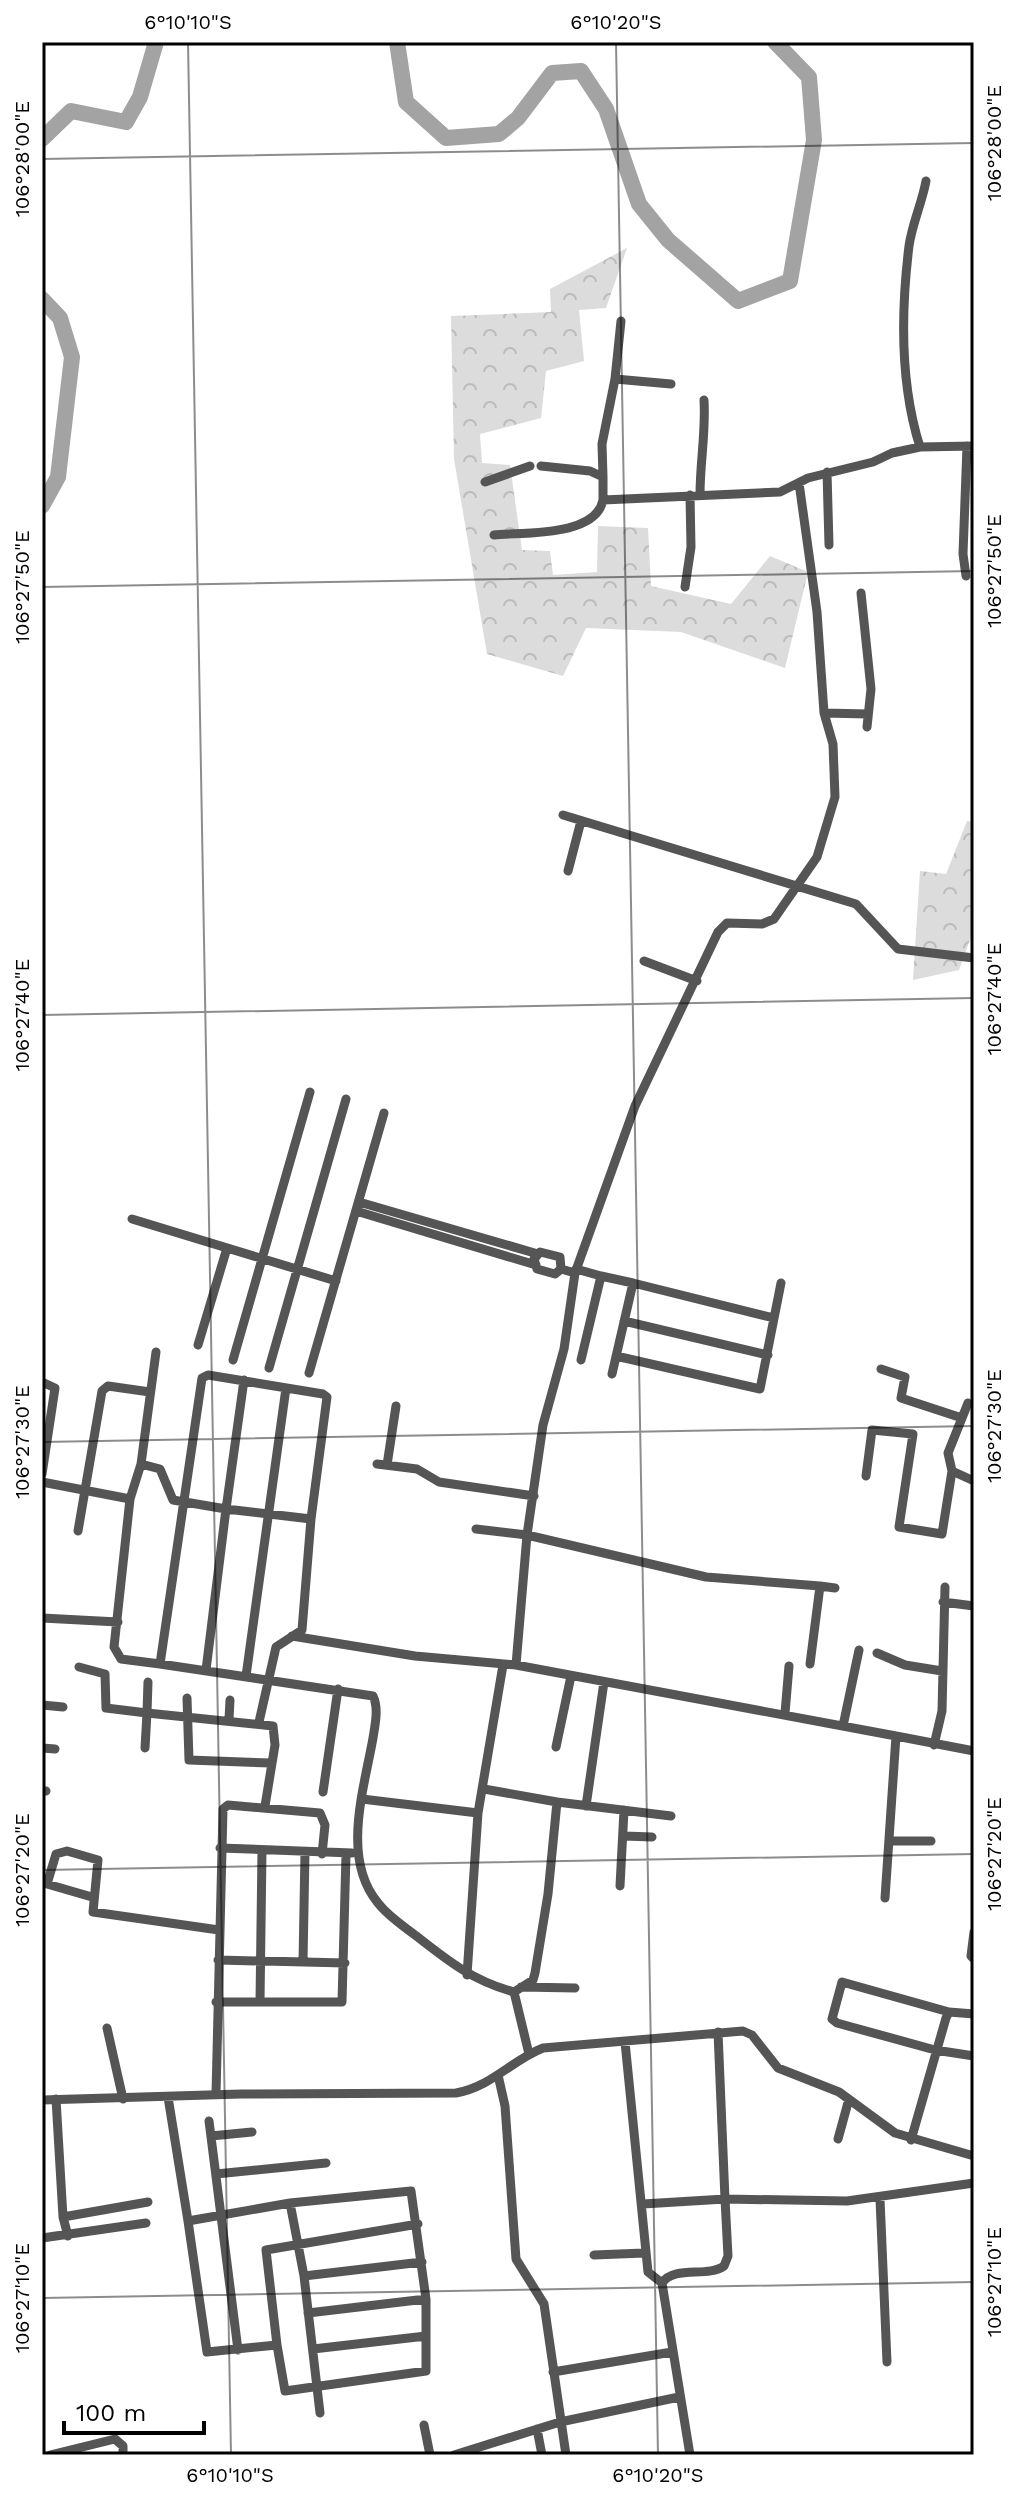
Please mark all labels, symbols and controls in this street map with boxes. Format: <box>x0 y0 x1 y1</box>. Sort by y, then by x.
text: 6°10'10"S <box>144 10 232 34</box>
text: 6°10'20"S <box>570 10 662 34</box>
text: 106°28'00"E <box>982 85 1006 201</box>
text: 106°28'00"E <box>10 101 34 217</box>
text: 106°27'50"E <box>982 514 1006 628</box>
text: 106°27'50"E <box>10 530 34 644</box>
text: 106°27'40"E <box>982 943 1006 1055</box>
text: 106°27'40"E <box>10 959 34 1071</box>
text: 106°27'30"E <box>982 1369 1006 1483</box>
text: 106°27'30"E <box>10 1385 34 1499</box>
text: 106°27'20"E <box>982 1797 1006 1911</box>
text: 106°27'20"E <box>10 1813 34 1927</box>
text: 106°27'10"E <box>982 2227 1006 2337</box>
text: 106°27'10"E <box>10 2243 34 2353</box>
scale bar <box>64 2385 204 2435</box>
text: 100 m <box>76 2399 146 2427</box>
text: 6°10'10"S <box>186 2463 274 2487</box>
text: 6°10'20"S <box>612 2463 704 2487</box>

